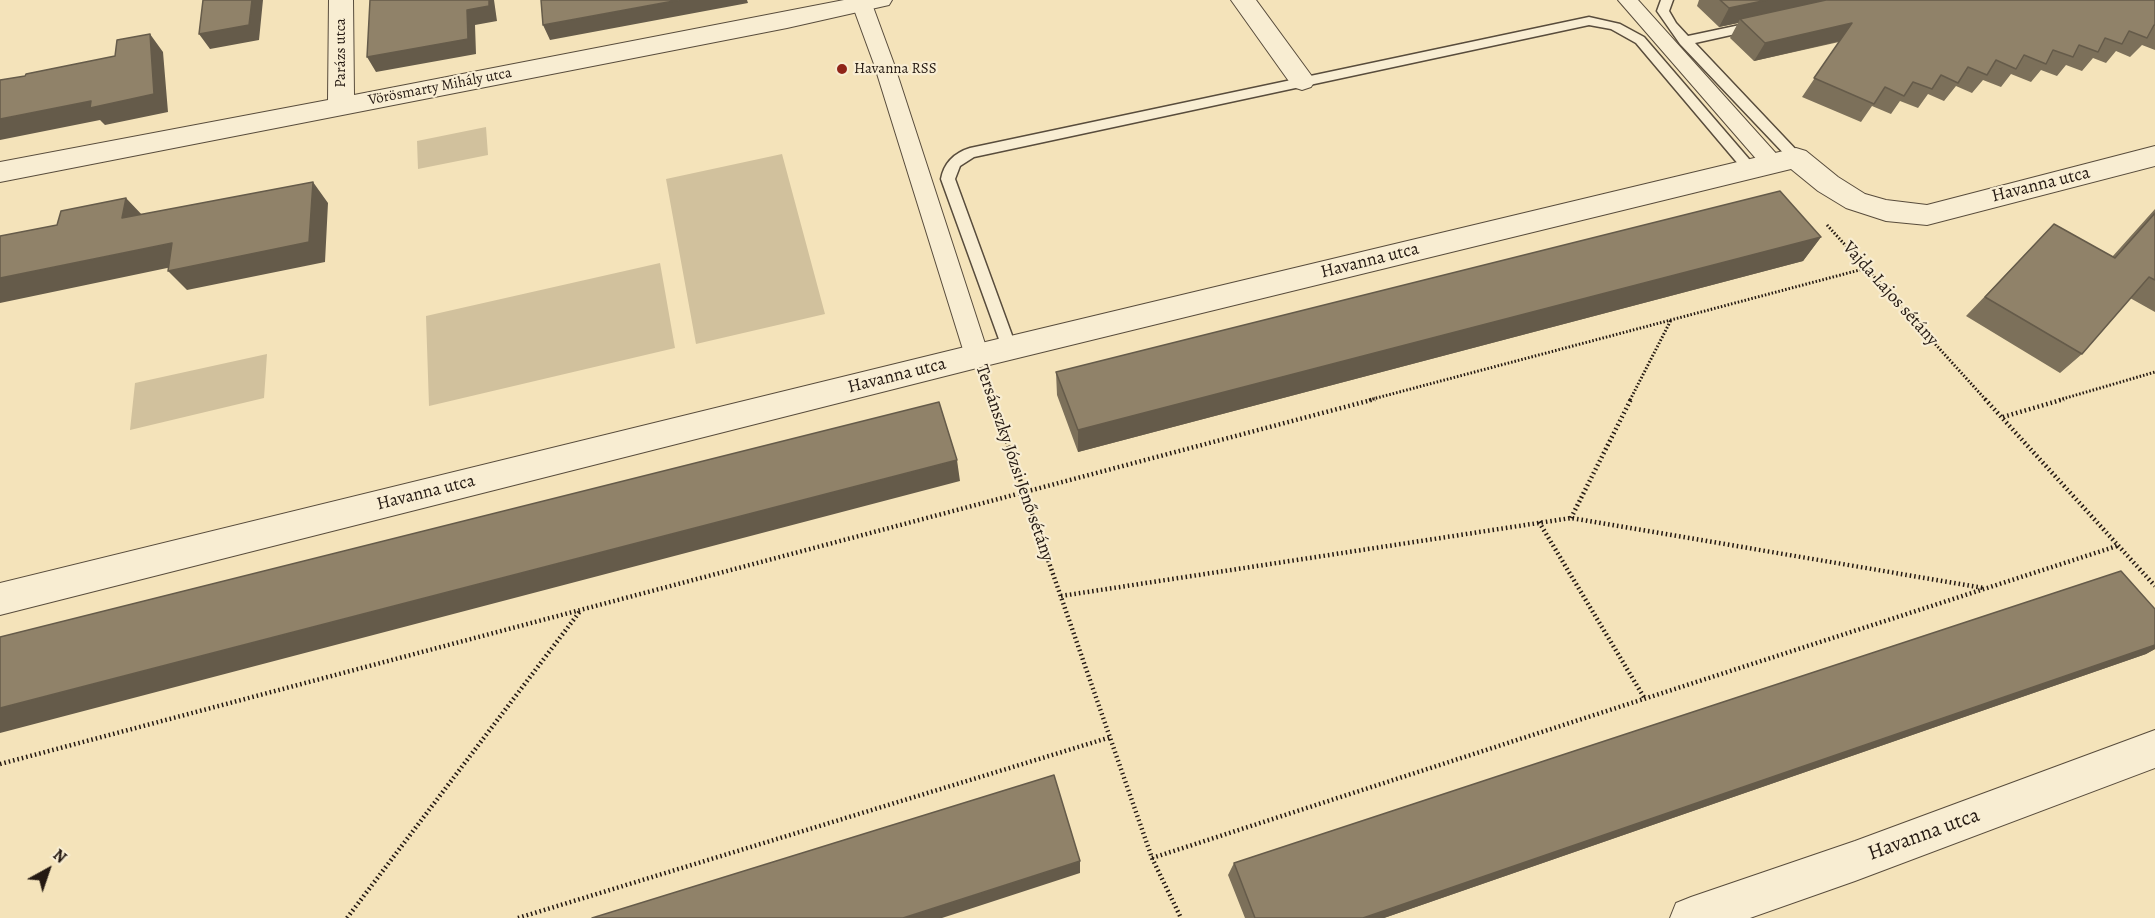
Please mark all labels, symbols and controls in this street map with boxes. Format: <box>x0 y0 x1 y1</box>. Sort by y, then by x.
street label: Parázs utca <box>332 18 350 88</box>
place label: Havanna RSS <box>854 60 937 78</box>
marker: Havanna RSS <box>835 62 849 76</box>
street label: Vörösmarty Mihály utca <box>367 64 513 110</box>
street label: Havanna utca <box>1990 162 2092 208</box>
street label: Vajda Lajos sétány <box>1837 237 1943 351</box>
street label: Havanna utca <box>1319 238 1421 284</box>
street label: Havanna utca <box>846 353 948 399</box>
street label: Tersánszky Józsi Jenő sétány <box>970 362 1058 564</box>
street label: Havanna utca <box>375 470 477 516</box>
street label: Havanna utca <box>1865 803 1983 867</box>
north arrow <box>18 840 78 900</box>
text: N <box>48 844 71 868</box>

